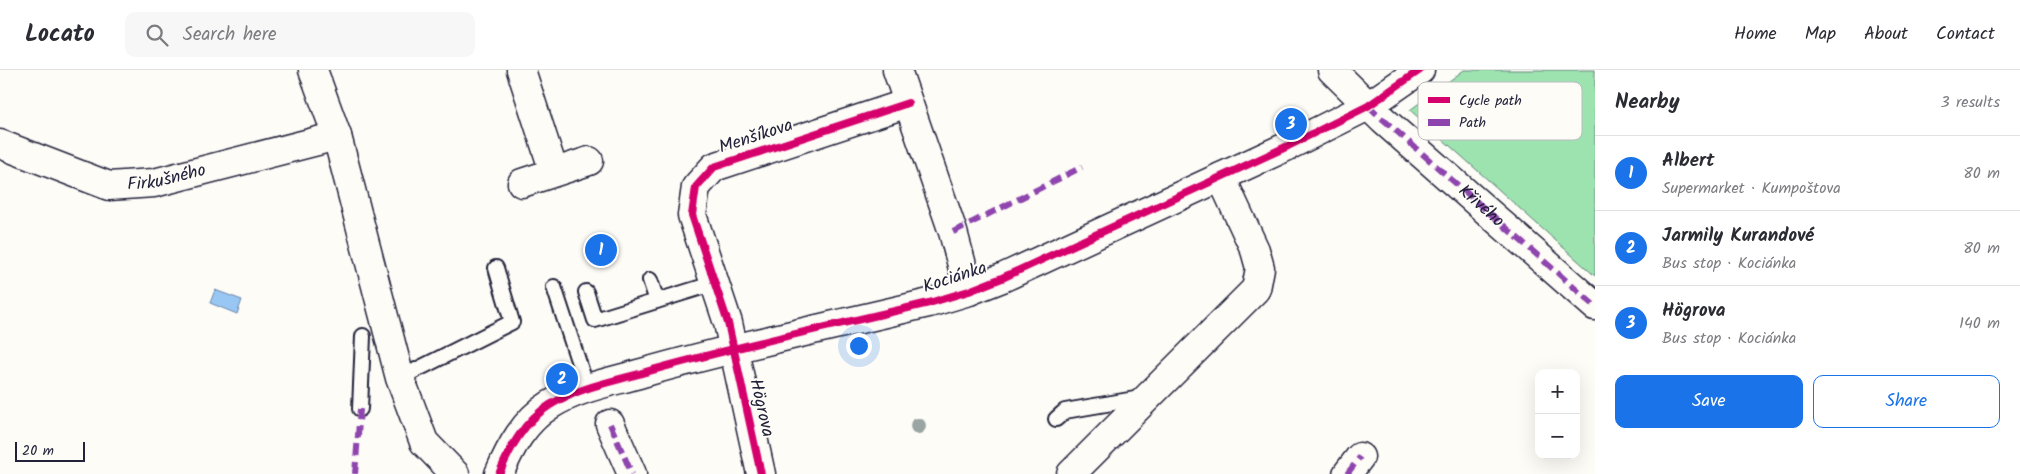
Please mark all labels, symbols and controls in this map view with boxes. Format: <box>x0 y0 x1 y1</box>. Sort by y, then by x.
search box <box>125 12 475 57</box>
text: Locato <box>25 15 95 54</box>
text: Search here <box>183 20 276 50</box>
text: Home <box>1734 20 1777 49</box>
text: Map <box>1805 20 1836 49</box>
text: About <box>1864 20 1908 49</box>
text: Contact <box>1936 20 1995 49</box>
icon: search <box>143 21 171 49</box>
legend <box>1418 82 1582 140</box>
text: Nearby <box>1615 86 1680 119</box>
text: Cycle path <box>1459 90 1522 112</box>
text: 3 results <box>1941 90 2000 115</box>
pin: 3 <box>1275 105 1307 143</box>
street label: Menšíkova <box>715 111 797 163</box>
text: Path <box>1459 112 1486 134</box>
text: Albert <box>1662 146 1715 176</box>
street label: Firkušného <box>126 156 209 199</box>
text: 1 <box>1629 161 1633 186</box>
text: 80 m <box>1963 161 2000 186</box>
text: Supermarket · Kumpoštova <box>1662 176 1841 201</box>
street label: Křivého <box>1451 177 1511 235</box>
text: Jarmily Kurandové <box>1662 221 1814 251</box>
pin: 1 <box>585 231 617 269</box>
text: 2 <box>1626 236 1636 261</box>
text: 80 m <box>1963 236 2000 261</box>
text: Bus stop · Kociánka <box>1662 251 1796 276</box>
street label: Kociánka <box>919 254 991 302</box>
text: Högrova <box>1662 296 1725 326</box>
text: 3 <box>1627 311 1635 336</box>
text: 140 m <box>1959 311 2000 336</box>
text: Bus stop · Kociánka <box>1662 326 1796 351</box>
your location <box>846 333 872 359</box>
pin: 2 <box>546 360 578 398</box>
map controls <box>1535 369 1580 459</box>
button: + <box>1535 369 1580 414</box>
button: Save <box>1615 375 1803 428</box>
button: Share <box>1813 375 2000 428</box>
street label: Högrova <box>740 376 782 440</box>
button: − <box>1535 414 1580 459</box>
scale bar <box>15 439 85 462</box>
text: 20 m <box>22 440 54 462</box>

